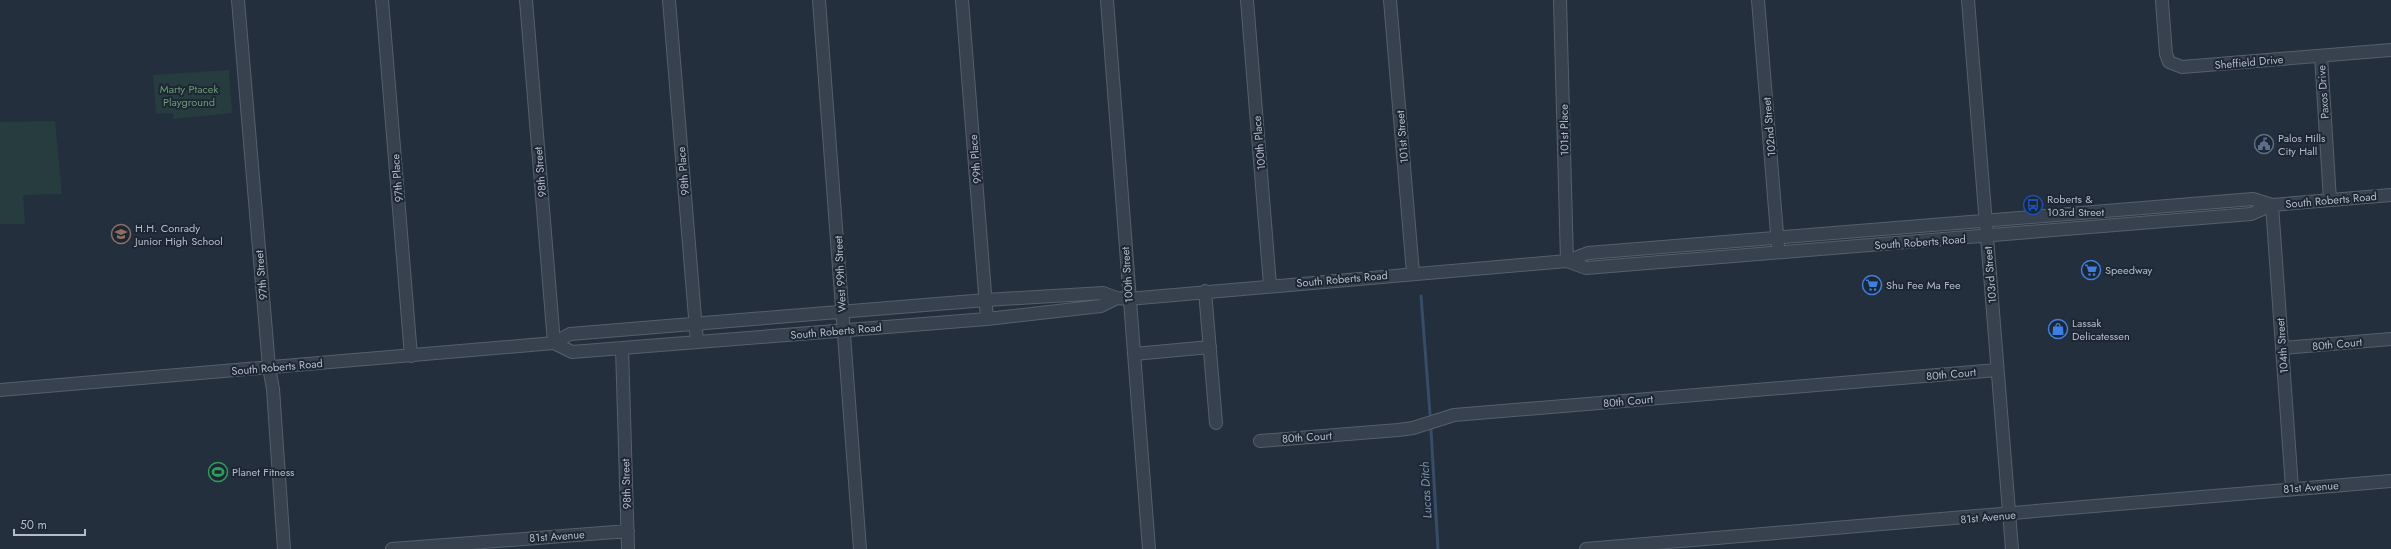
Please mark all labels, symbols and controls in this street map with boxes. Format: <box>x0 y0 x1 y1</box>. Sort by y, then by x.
street label: Sheffield Drive <box>2214 51 2284 73</box>
street label: Paxos Drive <box>2313 64 2333 119</box>
park label: Marty Ptacek Playground <box>160 81 218 110</box>
street label: 102nd Street <box>1758 96 1780 157</box>
street label: 101st Place <box>1556 104 1572 156</box>
street label: 101st Street <box>1392 109 1412 164</box>
street label: 100th Place <box>1249 115 1269 171</box>
place label: Palos Hills City Hall <box>2278 130 2326 159</box>
street label: 99th Place <box>965 133 985 184</box>
public building icon: Palos Hills City Hall <box>2253 133 2275 155</box>
street label: 98th Street <box>530 146 550 198</box>
street label: 98th Place <box>673 146 693 196</box>
street label: 97th Place <box>387 153 407 203</box>
street label: South Roberts Road <box>2285 188 2377 212</box>
place label: Roberts & 103rd Street <box>2047 191 2105 220</box>
bus stop icon: Roberts & 103rd Street <box>2022 194 2044 216</box>
place label: H.H. Conrady Junior High School <box>133 220 223 249</box>
school or university icon: H.H. Conrady Junior High School <box>110 223 132 245</box>
street label: South Roberts Road <box>1874 231 1966 253</box>
street label: West 99th Street <box>830 235 850 313</box>
street label: 103rd Street <box>1980 245 2000 304</box>
street label: 100th Street <box>1117 246 1137 304</box>
street label: 97th Street <box>251 249 271 300</box>
supermarket icon: Speedway <box>2080 259 2102 281</box>
place label: Speedway <box>2105 262 2153 278</box>
street label: South Roberts Road <box>1296 267 1388 291</box>
supermarket icon: Shu Fee Ma Fee <box>1861 274 1883 296</box>
place label: Shu Fee Ma Fee <box>1886 277 1961 293</box>
place label: Lassak Delicatessen <box>2072 315 2130 344</box>
street label: 104th Street <box>2272 317 2292 374</box>
shop icon: Lassak Delicatessen <box>2047 318 2069 340</box>
street label: South Roberts Road <box>790 319 882 343</box>
street label: 80th Court <box>2311 334 2363 354</box>
street label: South Roberts Road <box>231 355 323 379</box>
street label: 80th Court <box>1925 364 1977 384</box>
street label: 80th Court <box>1602 391 1654 411</box>
street label: 80th Court <box>1281 427 1333 447</box>
street label: 98th Street <box>617 458 635 509</box>
sports icon: Planet Fitness <box>207 461 229 483</box>
water label: Lucas Ditch <box>1416 461 1436 519</box>
place label: Planet Fitness <box>232 464 295 480</box>
street label: 81st Avenue <box>2283 477 2340 497</box>
street label: 81st Avenue <box>1960 507 2017 527</box>
scale bar <box>14 511 85 537</box>
text: 50 m <box>20 516 47 534</box>
street label: 81st Avenue <box>529 526 586 546</box>

